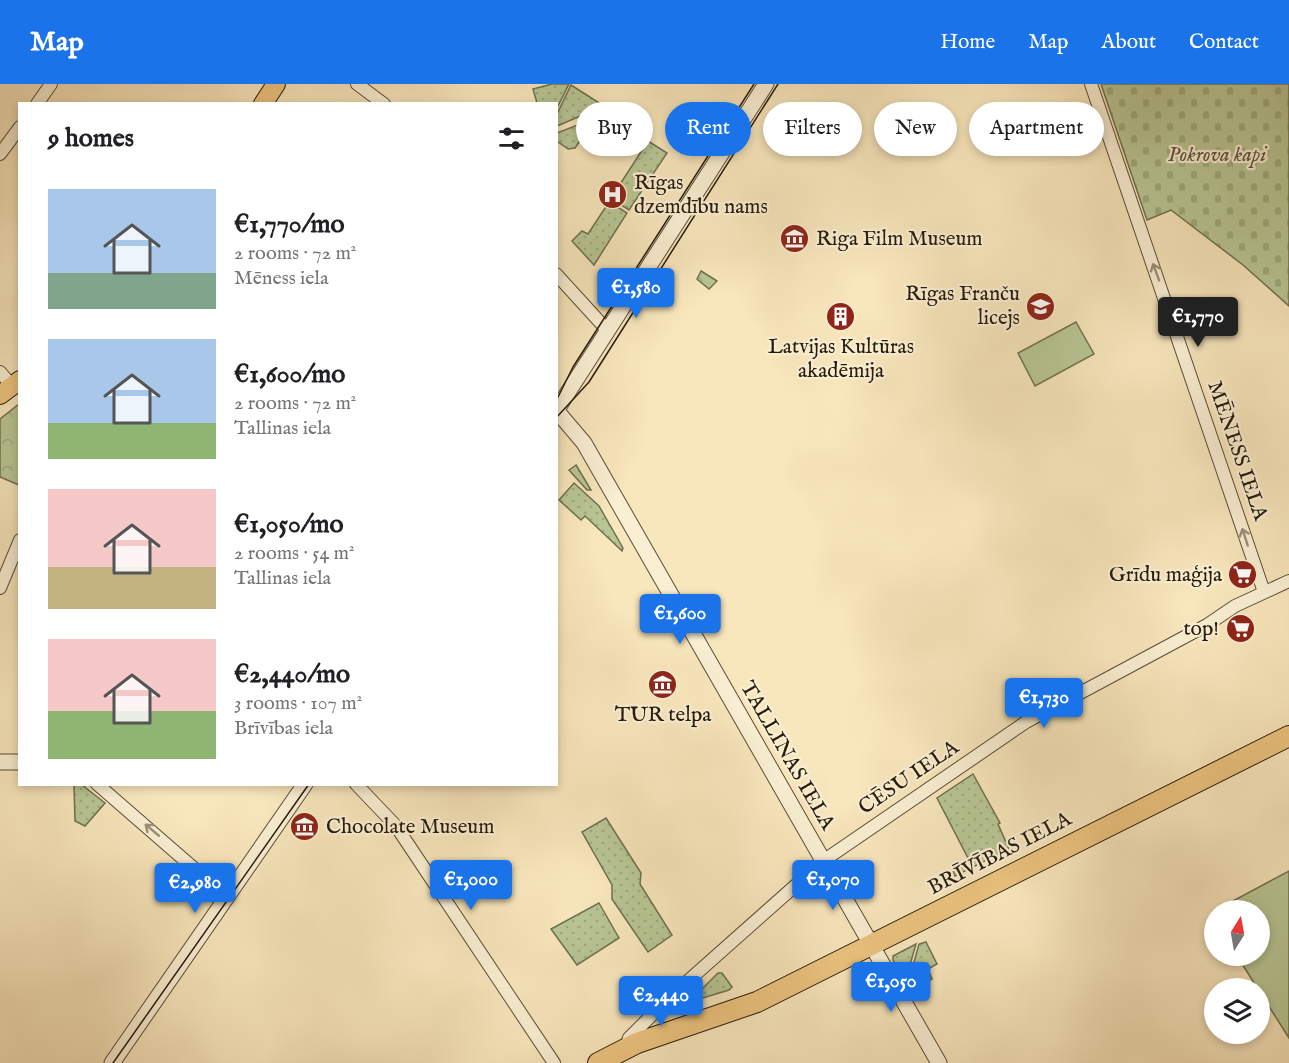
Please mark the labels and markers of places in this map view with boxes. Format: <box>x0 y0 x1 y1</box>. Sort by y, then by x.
place label: Rīgas dzemdību nams <box>634 170 768 221</box>
hospital icon: Rīgas dzemdību nams <box>597 179 629 211</box>
museum icon: Riga Film Museum <box>779 223 811 255</box>
place label: Riga Film Museum <box>816 226 983 253</box>
pin: €1,580 <box>587 268 685 319</box>
place label: Rīgas Franču licejs <box>905 281 1020 332</box>
school or university icon: Rīgas Franču licejs <box>1025 290 1057 322</box>
pin: €1,770 <box>1149 297 1247 348</box>
building icon: Latvijas Kultūras akadēmija <box>825 300 857 332</box>
place label: Latvijas Kultūras akadēmija <box>768 334 914 385</box>
supermarket icon: Grīdu maģija <box>1227 559 1259 591</box>
place label: Grīdu maģija <box>1109 562 1223 589</box>
pin: €1,600 <box>631 594 729 645</box>
supermarket icon: top! <box>1224 613 1256 645</box>
place label: top! <box>1183 616 1219 643</box>
museum icon: TUR telpa <box>647 668 679 700</box>
pin: €1,730 <box>995 678 1093 729</box>
place label: TUR telpa <box>615 702 712 729</box>
museum icon: Chocolate Museum <box>289 811 321 843</box>
place label: Chocolate Museum <box>326 814 494 841</box>
pin: €1,000 <box>422 860 520 911</box>
pin: €1,070 <box>784 860 882 911</box>
pin: €2,980 <box>146 863 244 914</box>
pin: €1,050 <box>842 962 940 1013</box>
pin: €2,440 <box>612 976 710 1027</box>

